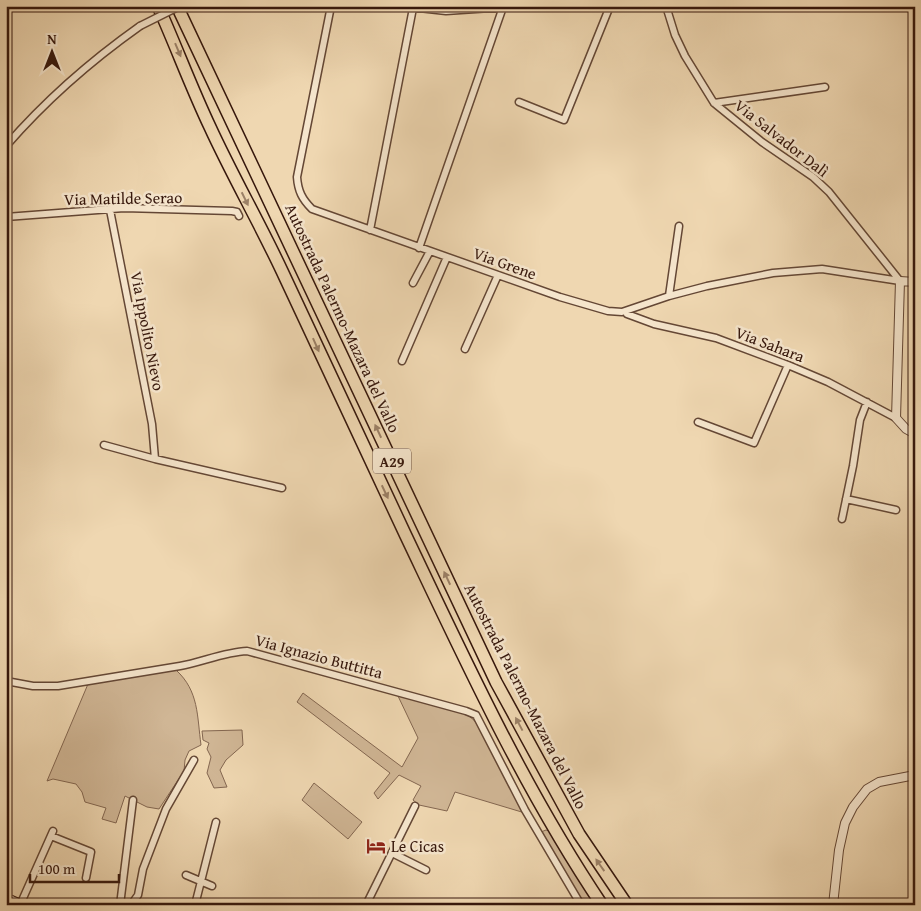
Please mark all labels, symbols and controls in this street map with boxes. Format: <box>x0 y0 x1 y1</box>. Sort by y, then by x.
north arrow <box>28 28 78 78</box>
text: N <box>47 29 57 49</box>
one-way arrow <box>175 43 182 58</box>
street label: Via Salvador Dalì <box>730 93 835 183</box>
street label: Via Matilde Serao <box>64 185 182 211</box>
one-way arrow <box>241 191 249 206</box>
street label: Autostrada Palermo-Mazara del Vallo <box>279 199 407 437</box>
street label: Via Grene <box>470 240 540 286</box>
street label: Via Ippolito Nievo <box>125 269 171 393</box>
street label: Via Sahara <box>732 320 808 368</box>
one-way arrow <box>312 338 320 352</box>
one-way arrow <box>374 424 382 438</box>
road number: A29 <box>373 448 411 474</box>
one-way arrow <box>381 485 389 499</box>
one-way arrow <box>443 571 451 585</box>
street label: Autostrada Palermo-Mazara del Vallo <box>458 579 594 813</box>
street label: Via Ignazio Buttitta <box>253 627 386 685</box>
one-way arrow <box>515 717 523 731</box>
place label: Le Cicas <box>391 834 444 858</box>
hotel icon: Le Cicas <box>365 835 387 857</box>
scale bar <box>30 851 119 883</box>
text: 100 m <box>38 858 76 879</box>
one-way arrow <box>595 858 605 872</box>

